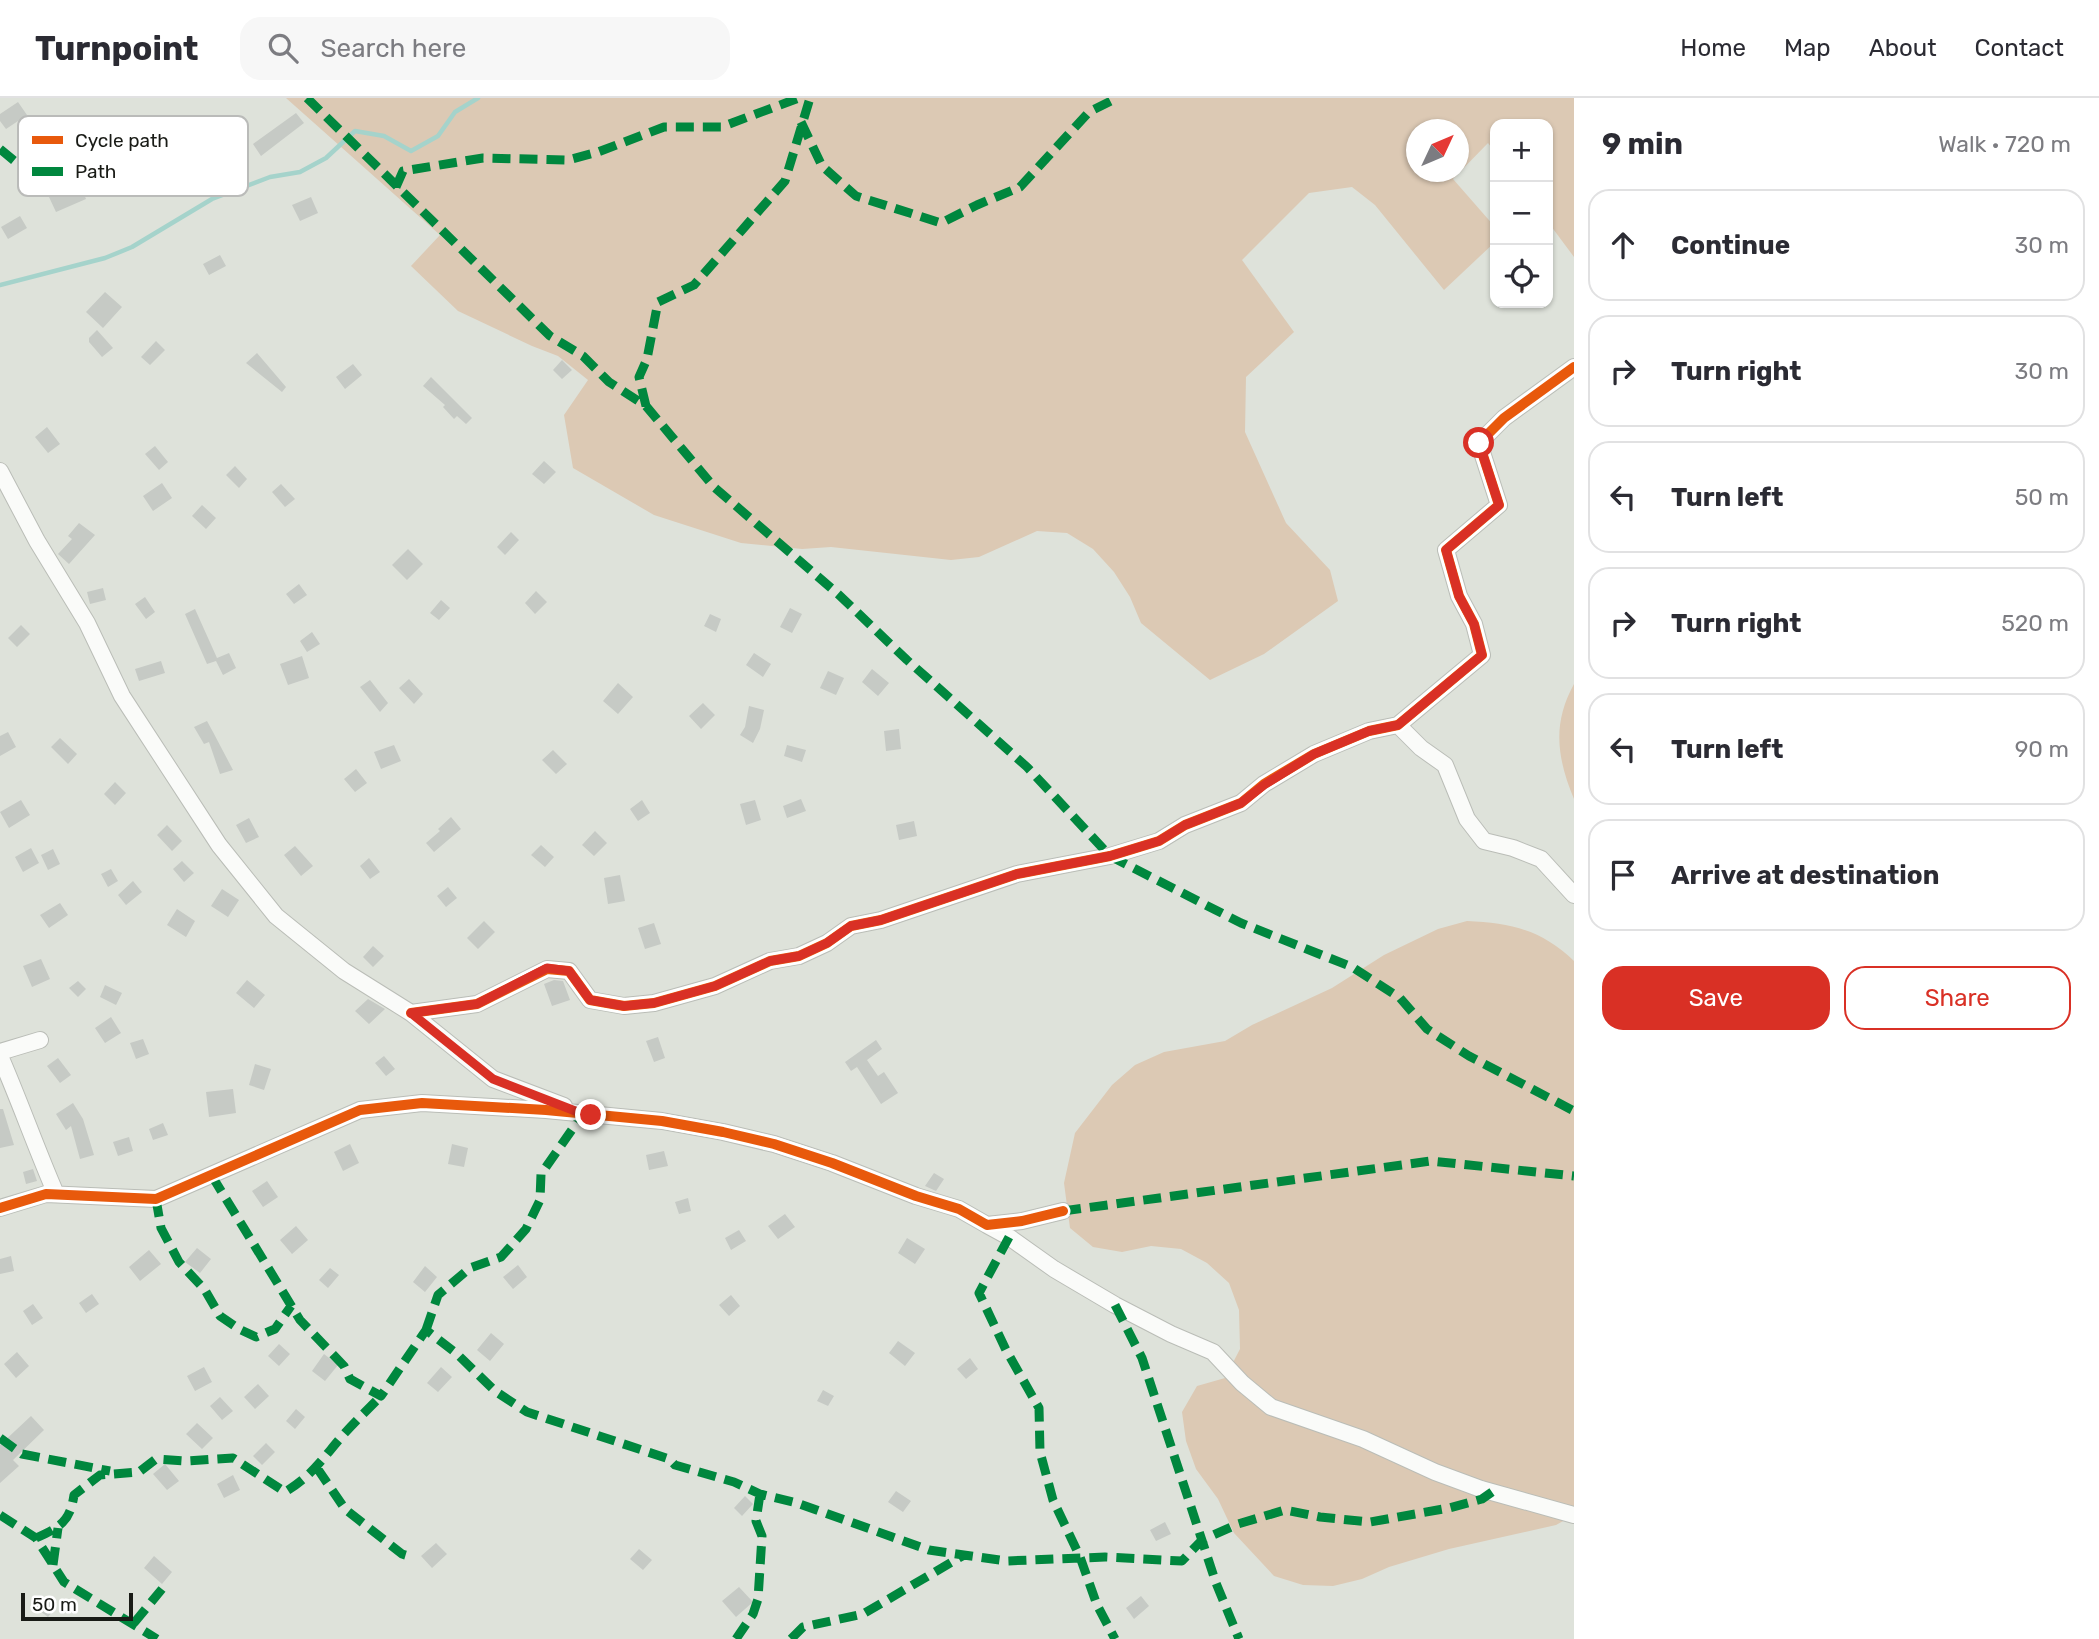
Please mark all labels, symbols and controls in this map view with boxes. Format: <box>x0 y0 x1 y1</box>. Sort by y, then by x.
search box <box>240 17 730 80</box>
text: Turnpoint <box>35 29 198 68</box>
icon: search <box>264 29 302 67</box>
text: Search here <box>320 33 466 64</box>
text: Home <box>1680 34 1746 62</box>
text: Map <box>1784 34 1831 62</box>
text: About <box>1869 34 1937 62</box>
text: Contact <box>1975 34 2064 62</box>
legend <box>18 116 248 196</box>
north arrow <box>1406 119 1469 182</box>
map controls <box>1490 119 1553 308</box>
button: + <box>1490 119 1553 182</box>
text: 9 min <box>1602 126 1683 162</box>
text: Cycle path <box>75 129 169 152</box>
text: Walk · 720 m <box>1938 130 2071 158</box>
text: Path <box>75 160 116 183</box>
button: − <box>1490 182 1553 245</box>
icon: ahead <box>1604 226 1642 264</box>
text: Continue <box>1671 230 1790 261</box>
text: 30 m <box>2014 231 2069 259</box>
button: locate <box>1490 245 1553 308</box>
icon: right <box>1604 352 1642 390</box>
text: Turn right <box>1671 356 1801 387</box>
text: 30 m <box>2014 357 2069 385</box>
route start <box>1463 427 1494 458</box>
icon: left <box>1604 478 1642 516</box>
text: Turn left <box>1671 482 1783 513</box>
text: 50 m <box>2015 483 2069 511</box>
icon: right <box>1604 604 1642 642</box>
text: Turn right <box>1671 608 1801 639</box>
text: 520 m <box>2001 609 2069 637</box>
icon: left <box>1604 730 1642 768</box>
text: Turn left <box>1671 734 1783 765</box>
text: 90 m <box>2015 735 2069 763</box>
icon: arrive <box>1604 856 1642 894</box>
text: Arrive at destination <box>1671 860 1939 891</box>
button: Save <box>1602 966 1830 1030</box>
button: Share <box>1844 966 2071 1030</box>
route end <box>575 1099 606 1130</box>
scale bar <box>21 1590 133 1622</box>
text: 50 m <box>32 1593 77 1616</box>

